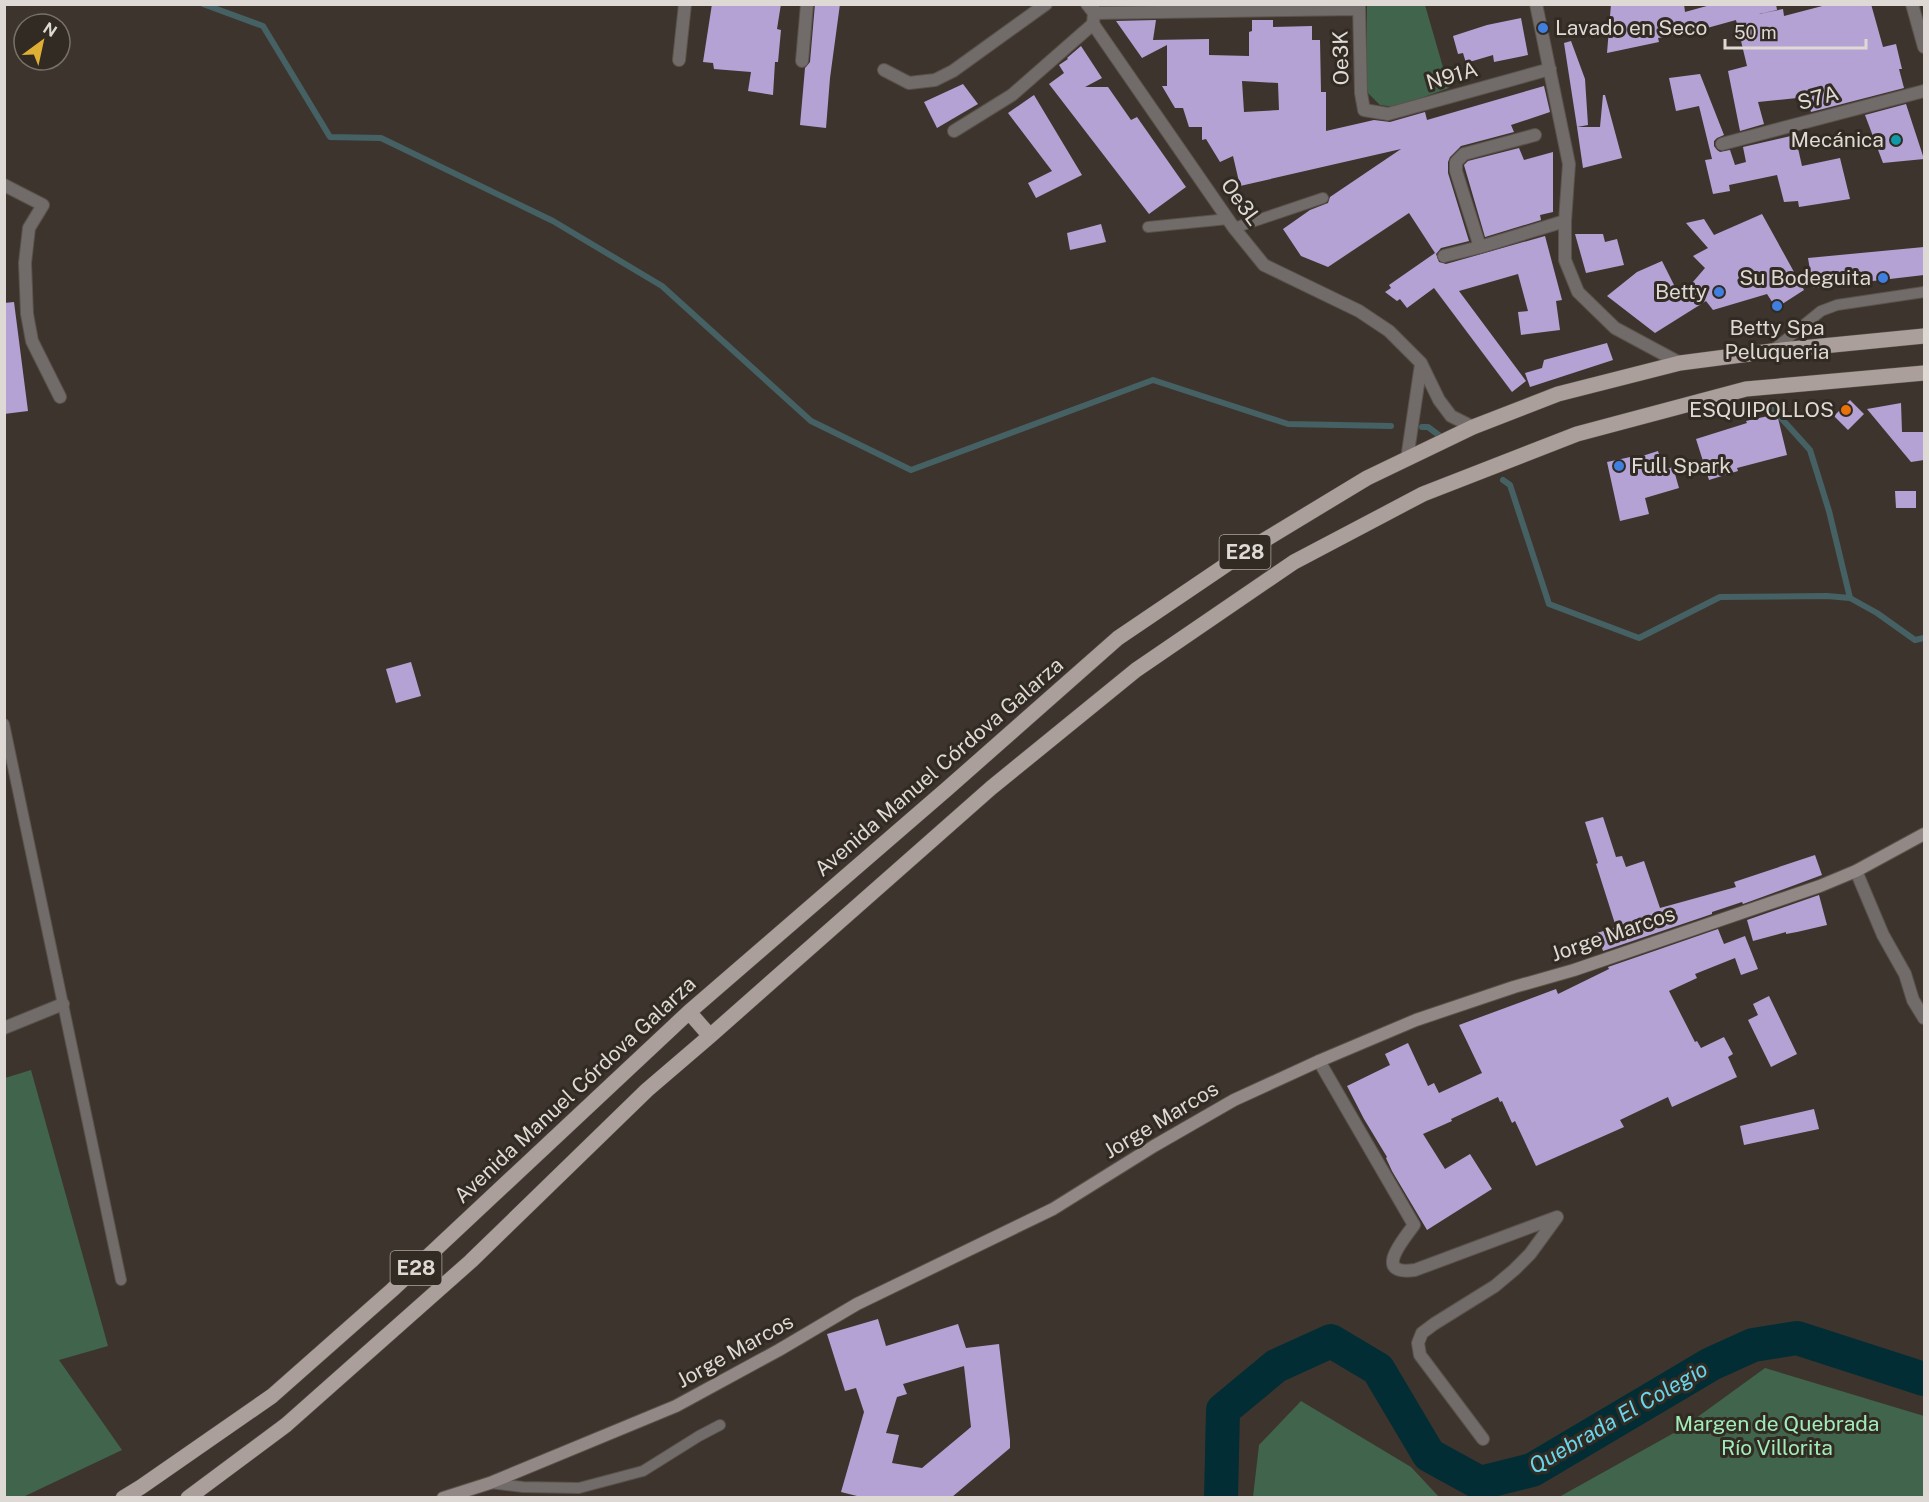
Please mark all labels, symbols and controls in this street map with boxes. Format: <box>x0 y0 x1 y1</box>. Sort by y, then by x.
north arrow <box>12 12 72 72</box>
scale bar <box>1725 12 1866 50</box>
place label: Lavado en Seco <box>1555 15 1707 40</box>
text: N <box>39 18 60 41</box>
marker: Lavado en Seco <box>1536 21 1550 35</box>
text: 50 m <box>1734 22 1777 43</box>
street label: Oe3K <box>1328 30 1353 86</box>
street label: N91A <box>1423 56 1481 95</box>
street label: S7A <box>1795 80 1841 115</box>
place label: Mecánica <box>1791 127 1884 152</box>
marker: Mecánica <box>1889 133 1903 147</box>
street label: Oe3L <box>1216 173 1267 230</box>
place label: Su Bodeguita <box>1739 265 1871 290</box>
marker: Su Bodeguita <box>1876 271 1890 285</box>
place label: Betty <box>1655 279 1707 304</box>
marker: Betty <box>1712 285 1726 299</box>
marker: Betty Spa Peluqueria <box>1770 299 1784 313</box>
place label: Betty Spa Peluqueria <box>1725 315 1829 364</box>
place label: ESQUIPOLLOS <box>1689 397 1834 422</box>
marker: ESQUIPOLLOS <box>1839 403 1853 417</box>
place label: Full Spark <box>1631 453 1731 478</box>
marker: Full Spark <box>1612 459 1626 473</box>
road number: E28 <box>1220 535 1270 569</box>
street label: Avenida Manuel Córdova Galarza <box>809 652 1068 881</box>
street label: Jorge Marcos <box>1548 901 1678 966</box>
street label: Avenida Manuel Córdova Galarza <box>449 971 701 1208</box>
street label: Jorge Marcos <box>1099 1076 1223 1164</box>
road number: E28 <box>390 1251 442 1285</box>
street label: Jorge Marcos <box>672 1308 797 1393</box>
water label: Quebrada El Colegio <box>1524 1355 1712 1479</box>
park label: Margen de Quebrada Río Villorita <box>1675 1411 1879 1460</box>

